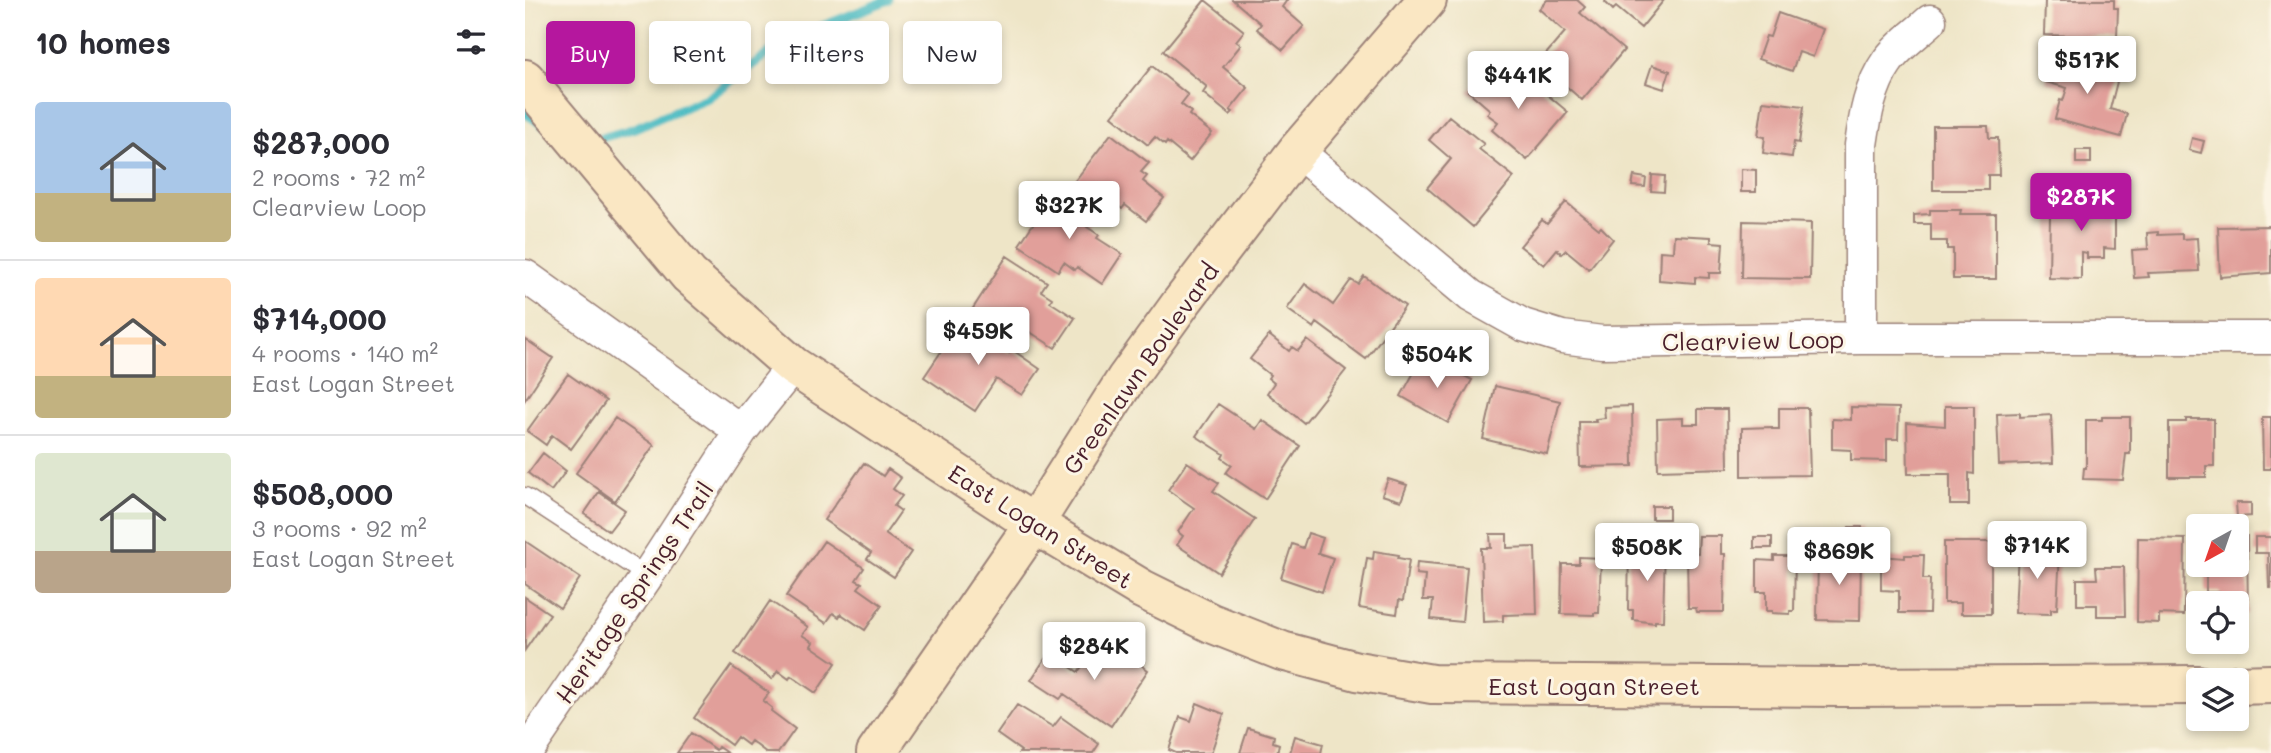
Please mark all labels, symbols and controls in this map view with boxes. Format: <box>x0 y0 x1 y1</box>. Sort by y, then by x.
chip: Buy <box>546 21 635 84</box>
chip: Rent <box>649 21 751 84</box>
chip: Filters <box>765 21 889 84</box>
chip: New <box>903 21 1002 84</box>
text: 10 homes <box>35 22 171 62</box>
icon: filters <box>452 23 490 61</box>
pin: $517K <box>2038 36 2136 96</box>
text: $517K <box>2054 44 2120 74</box>
pin: $441K <box>1469 52 1567 111</box>
text: $441K <box>1484 59 1552 89</box>
text: $287,000 <box>252 122 390 162</box>
icon: home <box>91 130 175 214</box>
text: 2 rooms · 72 m² <box>252 162 425 192</box>
pin: $287K <box>2032 174 2130 233</box>
text: $287K <box>2046 181 2116 211</box>
pin: $327K <box>1020 182 1118 241</box>
text: $327K <box>1035 189 1103 219</box>
text: Clearview Loop <box>252 192 427 222</box>
street label: Greenlawn Boulevard <box>1055 256 1225 480</box>
text: $714,000 <box>252 298 387 338</box>
icon: home <box>91 306 175 390</box>
pin: $459K <box>929 308 1027 367</box>
text: $459K <box>942 315 1014 345</box>
street label: Clearview Loop <box>1662 323 1844 357</box>
pin: $504K <box>1388 330 1486 390</box>
text: 4 rooms · 140 m² <box>252 338 438 368</box>
text: $504K <box>1401 338 1473 368</box>
text: East Logan Street <box>252 368 455 398</box>
street label: East Logan Street <box>943 457 1139 595</box>
text: $508,000 <box>252 473 393 513</box>
street label: Heritage Springs Trail <box>548 475 720 709</box>
icon: home <box>91 481 175 565</box>
text: 3 rooms · 92 m² <box>252 513 427 543</box>
north arrow <box>2186 514 2249 578</box>
map controls <box>2186 514 2249 731</box>
pin: $714K <box>1988 522 2086 581</box>
pin: $508K <box>1598 524 1696 583</box>
pin: $869K <box>1790 528 1888 587</box>
text: $714K <box>2004 529 2070 559</box>
text: $508K <box>1611 531 1683 561</box>
text: $869K <box>1803 535 1875 565</box>
text: East Logan Street <box>252 543 455 573</box>
button: locate <box>2186 591 2249 654</box>
pin: $284K <box>1045 622 1143 682</box>
text: $284K <box>1058 630 1130 660</box>
button: layers <box>2186 668 2249 731</box>
street label: East Logan Street <box>1488 670 1700 701</box>

